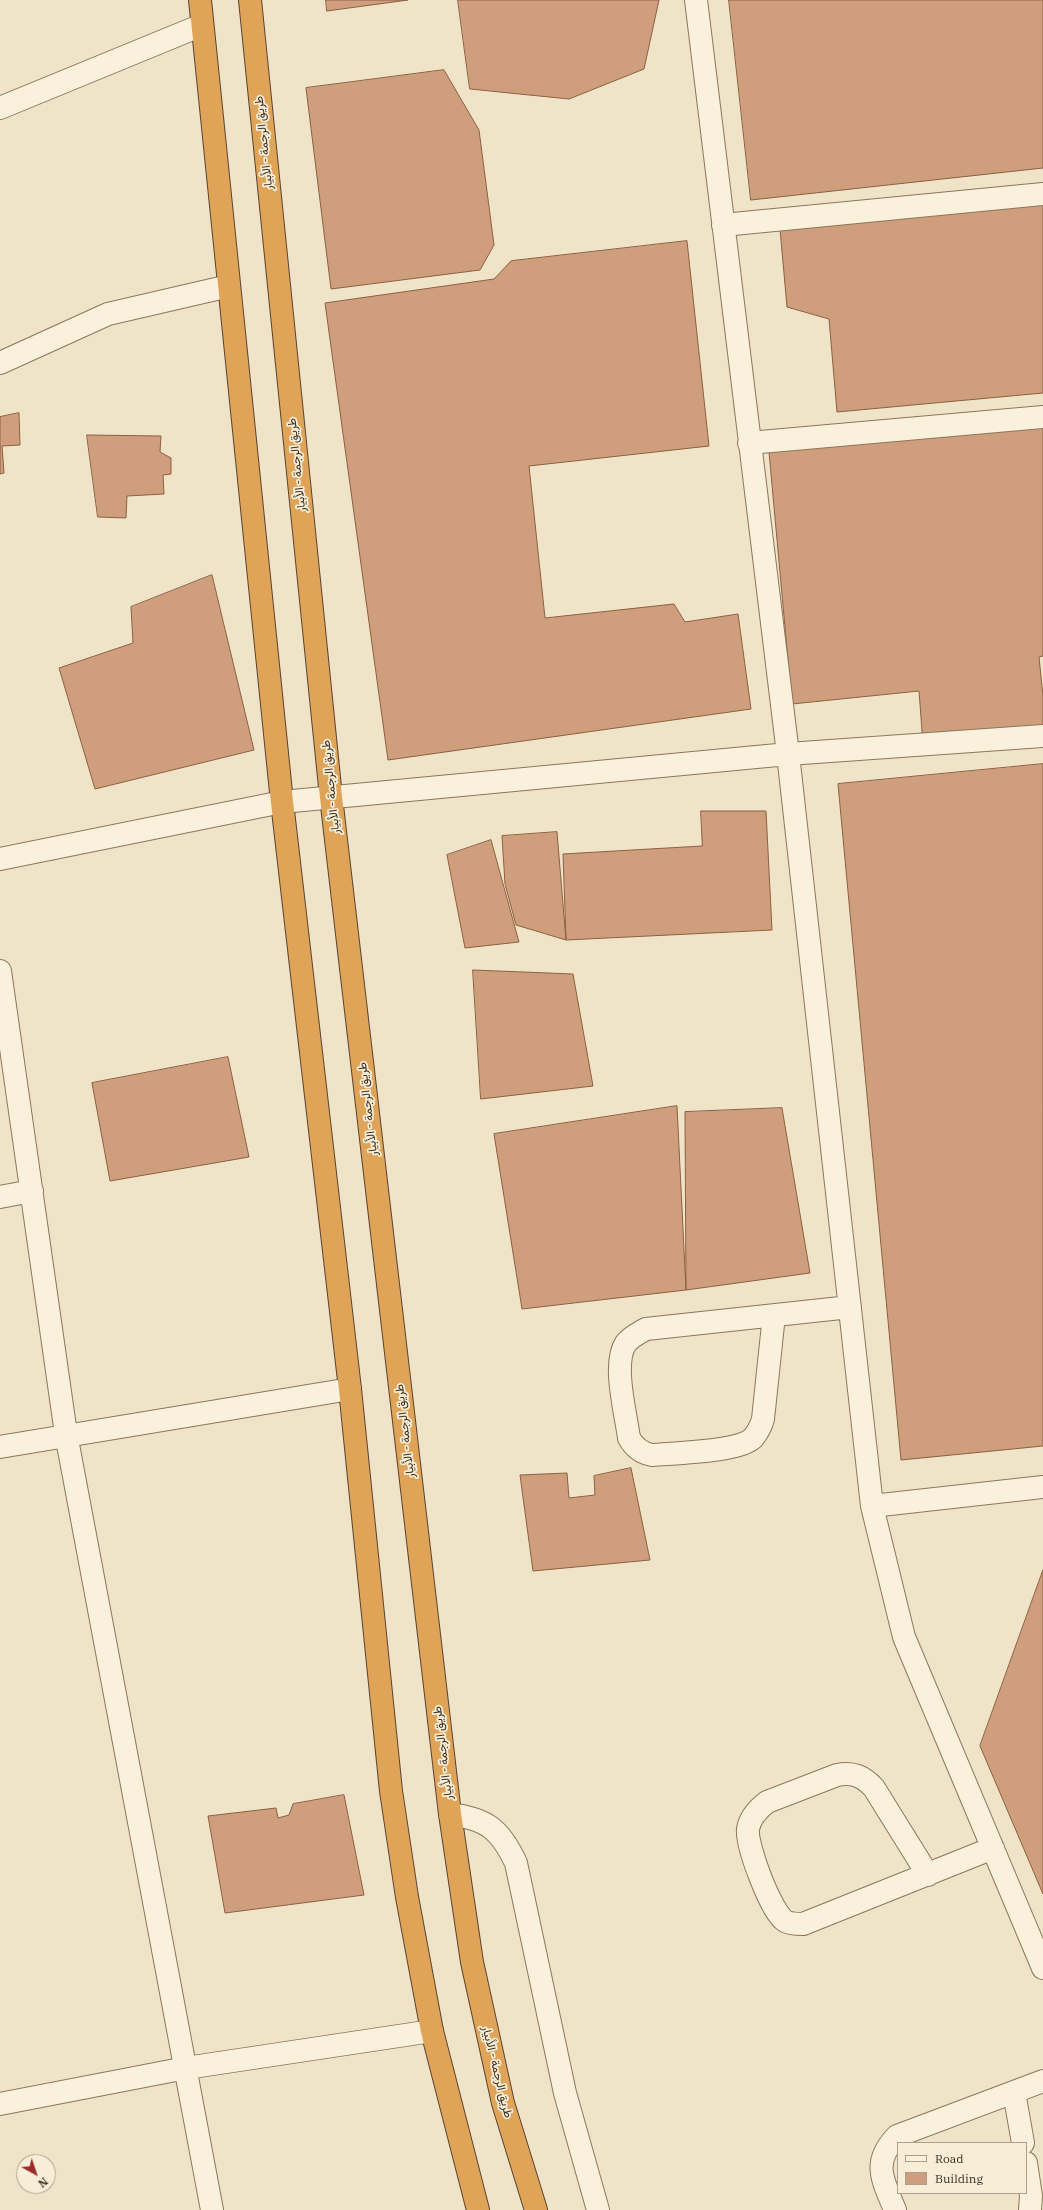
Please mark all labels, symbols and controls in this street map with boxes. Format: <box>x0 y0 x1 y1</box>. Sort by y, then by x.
street label: طريق الرجمة - الأبيار <box>252 95 276 191</box>
street label: طريق الرجمة - الأبيار <box>285 417 309 513</box>
street label: طريق الرجمة - الأبيار <box>319 739 343 835</box>
street label: طريق الرجمة - الأبيار <box>355 1061 381 1157</box>
street label: طريق الرجمة - الأبيار <box>392 1383 418 1479</box>
street label: طريق الرجمة - الأبيار <box>430 1705 456 1801</box>
street label: طريق الرجمة - الأبيار <box>479 2024 515 2120</box>
legend <box>897 2142 1027 2194</box>
text: Road <box>935 2151 964 2166</box>
north arrow <box>16 2154 56 2194</box>
text: Building <box>935 2171 983 2186</box>
text: N <box>35 2174 51 2191</box>

